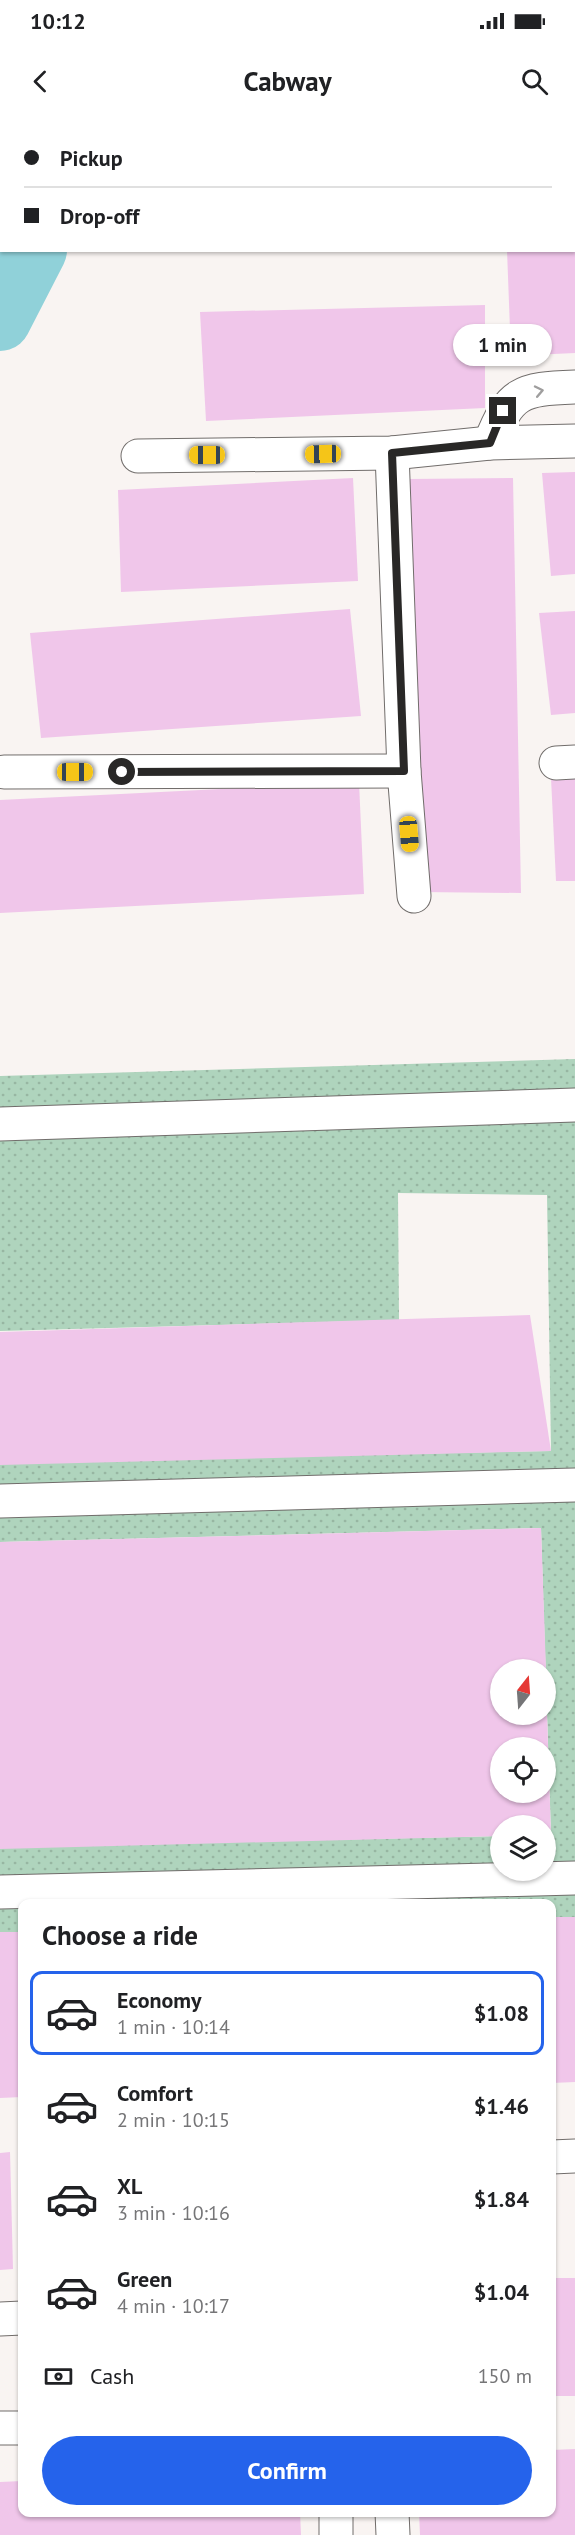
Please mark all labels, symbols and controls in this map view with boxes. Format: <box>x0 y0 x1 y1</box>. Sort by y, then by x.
text: 10:12 <box>30 7 86 35</box>
text: Cabway <box>243 64 332 98</box>
icon: back <box>24 65 57 98</box>
icon: search <box>518 65 551 98</box>
text: Pickup <box>60 144 123 172</box>
text: Drop-off <box>60 202 139 230</box>
callout: 1 min <box>454 324 552 366</box>
text: 1 min <box>478 332 527 358</box>
one-way arrow <box>534 385 544 398</box>
route end <box>489 397 516 424</box>
car <box>305 445 341 463</box>
car <box>189 446 225 464</box>
route start <box>108 758 135 785</box>
car <box>57 763 93 781</box>
car <box>398 815 420 853</box>
north arrow <box>490 1659 556 1725</box>
map controls <box>490 1659 556 1881</box>
button: locate <box>490 1737 556 1803</box>
button: layers <box>490 1815 556 1881</box>
text: Choose a ride <box>42 1918 198 1952</box>
icon: car <box>45 1986 99 2040</box>
text: Economy <box>117 1986 201 2014</box>
text: $1.08 <box>474 1999 529 2027</box>
text: 1 min · 10:14 <box>117 2014 230 2040</box>
icon: car <box>45 2079 99 2133</box>
text: Comfort <box>117 2079 193 2107</box>
text: $1.46 <box>474 2092 529 2120</box>
text: 2 min · 10:15 <box>117 2107 230 2133</box>
icon: car <box>45 2172 99 2226</box>
text: XL <box>117 2172 142 2200</box>
text: $1.84 <box>474 2185 529 2213</box>
text: 3 min · 10:16 <box>117 2200 230 2226</box>
icon: car <box>45 2265 99 2319</box>
text: Green <box>117 2265 172 2293</box>
text: $1.04 <box>474 2278 529 2306</box>
text: 4 min · 10:17 <box>117 2293 230 2319</box>
icon: cash <box>42 2360 75 2393</box>
text: Cash <box>90 2362 134 2390</box>
text: 150 m <box>478 2363 532 2389</box>
button: Confirm <box>42 2436 532 2505</box>

